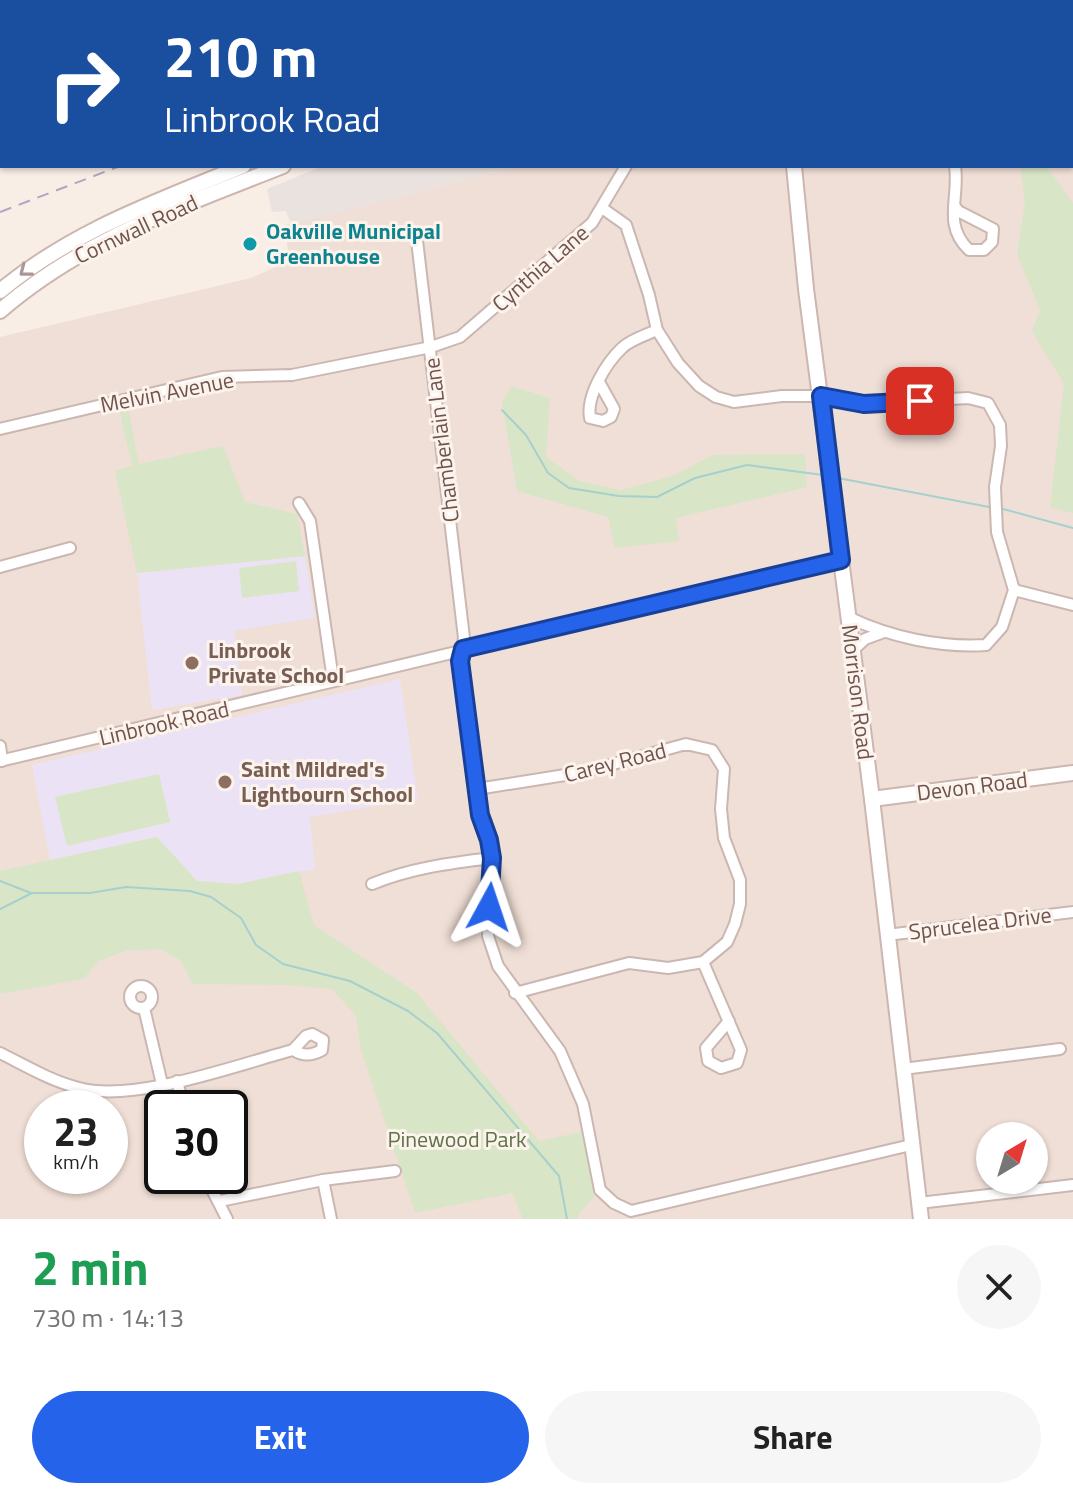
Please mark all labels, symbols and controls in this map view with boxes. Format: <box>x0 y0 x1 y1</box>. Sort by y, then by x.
text: 210 m <box>164 14 317 99</box>
icon: right <box>32 32 136 136</box>
text: Linbrook Road <box>164 91 381 146</box>
street label: Cornwall Road <box>69 185 203 273</box>
place label: Oakville Municipal Greenhouse <box>266 214 441 273</box>
street label: Cynthia Lane <box>484 216 596 320</box>
marker: Oakville Municipal Greenhouse <box>241 235 259 253</box>
one-way arrow <box>19 261 34 275</box>
street label: Chamberlain Lane <box>414 356 468 524</box>
street label: Melvin Avenue <box>97 362 237 422</box>
pin <box>886 367 954 435</box>
icon: arrive <box>898 379 942 423</box>
street label: Morrison Road <box>833 622 883 762</box>
place label: Linbrook Private School <box>208 633 344 692</box>
marker: Linbrook Private School <box>183 654 201 672</box>
street label: Linbrook Road <box>96 692 232 754</box>
street label: Carey Road <box>560 733 670 791</box>
place label: Saint Mildred's Lightbourn School <box>241 752 413 811</box>
street label: Devon Road <box>915 762 1029 810</box>
marker: Saint Mildred's Lightbourn School <box>216 773 234 791</box>
position arrow <box>447 865 531 949</box>
street label: Sprucelea Drive <box>907 897 1053 949</box>
speed limit sign: 30 <box>144 1090 248 1194</box>
text: 23 <box>54 1101 98 1162</box>
park label: Pinewood Park <box>387 1122 527 1156</box>
north arrow <box>976 1122 1048 1194</box>
map controls <box>976 1122 1048 1194</box>
text: km/h <box>53 1146 99 1177</box>
text: 2 min <box>32 1231 149 1304</box>
button: close <box>957 1245 1041 1329</box>
text: 730 m · 14:13 <box>32 1298 184 1337</box>
button: Exit <box>32 1391 529 1483</box>
button: Share <box>545 1391 1041 1483</box>

